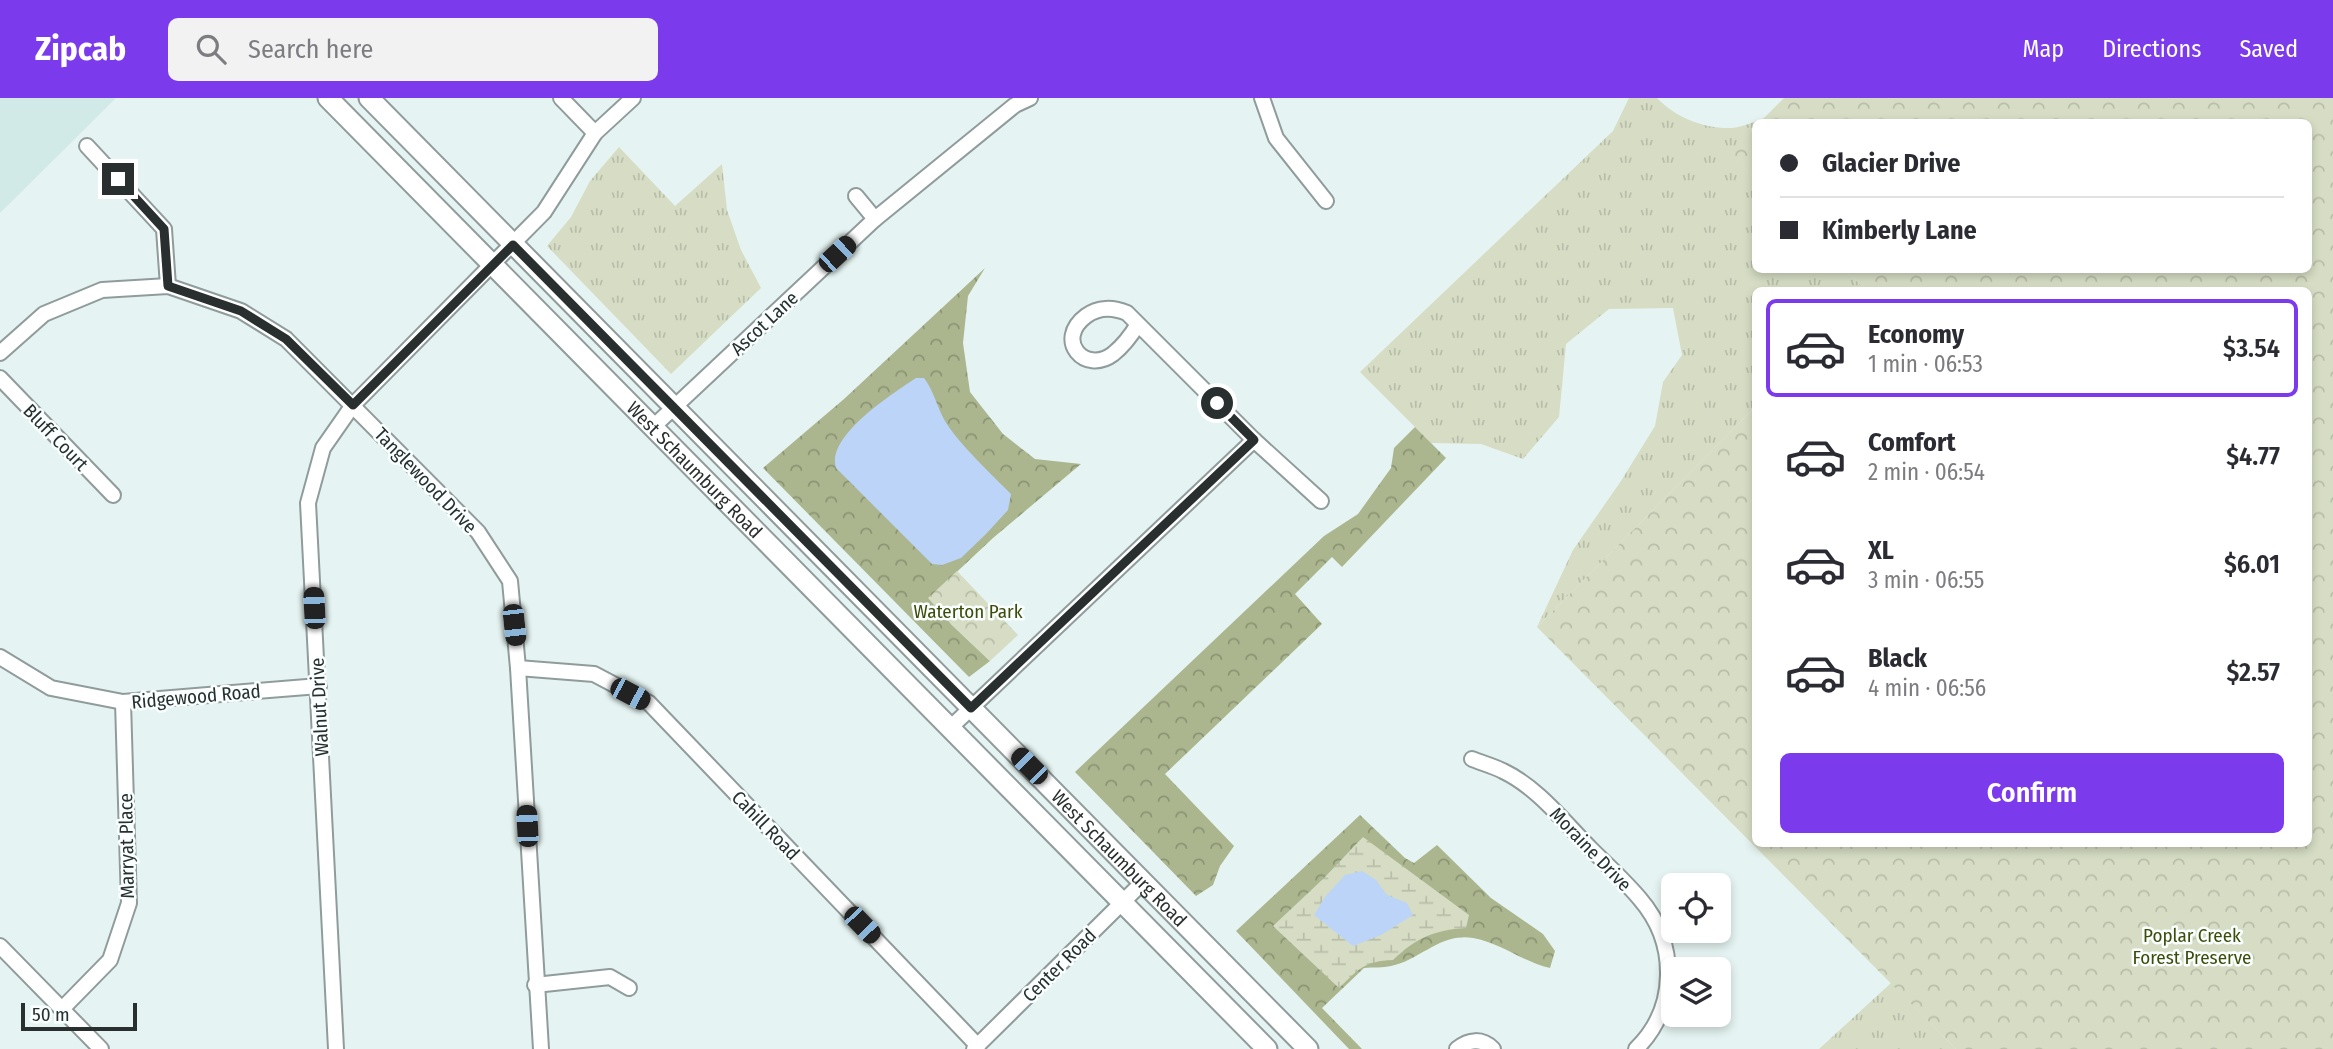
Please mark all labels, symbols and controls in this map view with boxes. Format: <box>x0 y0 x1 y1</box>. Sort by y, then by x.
search box <box>168 18 658 81</box>
text: Zipcab <box>35 29 126 69</box>
icon: search <box>192 30 230 68</box>
text: Search here <box>248 34 373 65</box>
text: Map <box>2023 35 2064 63</box>
text: Directions <box>2102 35 2201 63</box>
text: Saved <box>2239 35 2298 63</box>
text: Glacier Drive <box>1822 148 1960 179</box>
route end <box>102 163 134 195</box>
text: Kimberly Lane <box>1822 215 1977 246</box>
car <box>815 232 860 276</box>
street label: Ascot Lane <box>726 286 803 360</box>
icon: car <box>1784 317 1847 380</box>
text: Economy <box>1868 319 1964 350</box>
text: $3.54 <box>2223 333 2280 364</box>
text: 1 min · 06:53 <box>1868 350 1983 378</box>
route start <box>1201 387 1233 419</box>
street label: West Schaumburg Road <box>622 397 767 543</box>
street label: Bluff Court <box>18 399 93 476</box>
street label: Tanglewood Drive <box>370 423 482 538</box>
icon: car <box>1784 425 1847 488</box>
text: Comfort <box>1868 427 1956 458</box>
text: $4.77 <box>2226 441 2280 472</box>
text: 2 min · 06:54 <box>1868 458 1985 486</box>
icon: car <box>1784 533 1847 596</box>
text: XL <box>1868 535 1894 566</box>
text: $6.01 <box>2224 549 2280 580</box>
text: 3 min · 06:55 <box>1868 566 1984 594</box>
car <box>303 586 326 630</box>
park label: Waterton Park <box>913 600 1023 623</box>
car <box>502 603 527 647</box>
icon: car <box>1784 641 1847 704</box>
text: Black <box>1868 643 1927 674</box>
street label: Walnut Drive <box>305 657 334 757</box>
text: $2.57 <box>2226 657 2280 688</box>
text: 4 min · 06:56 <box>1868 674 1986 702</box>
car <box>607 675 654 713</box>
street label: Ridgewood Road <box>130 679 262 714</box>
car <box>1007 744 1052 788</box>
button: Confirm <box>1780 753 2284 833</box>
street label: West Schaumburg Road <box>1047 785 1191 931</box>
street label: Cahill Road <box>727 786 804 865</box>
street label: Marryat Place <box>114 793 139 899</box>
street label: Moraine Drive <box>1545 803 1636 896</box>
car <box>516 804 539 848</box>
map controls <box>1661 873 1731 1027</box>
button: locate <box>1661 873 1731 943</box>
car <box>840 903 885 947</box>
street label: Center Road <box>1018 924 1101 1007</box>
park label: Poplar Creek Forest Preserve <box>2133 924 2251 969</box>
button: layers <box>1661 957 1731 1027</box>
scale bar <box>21 1000 136 1032</box>
text: 50 m <box>32 1003 70 1026</box>

